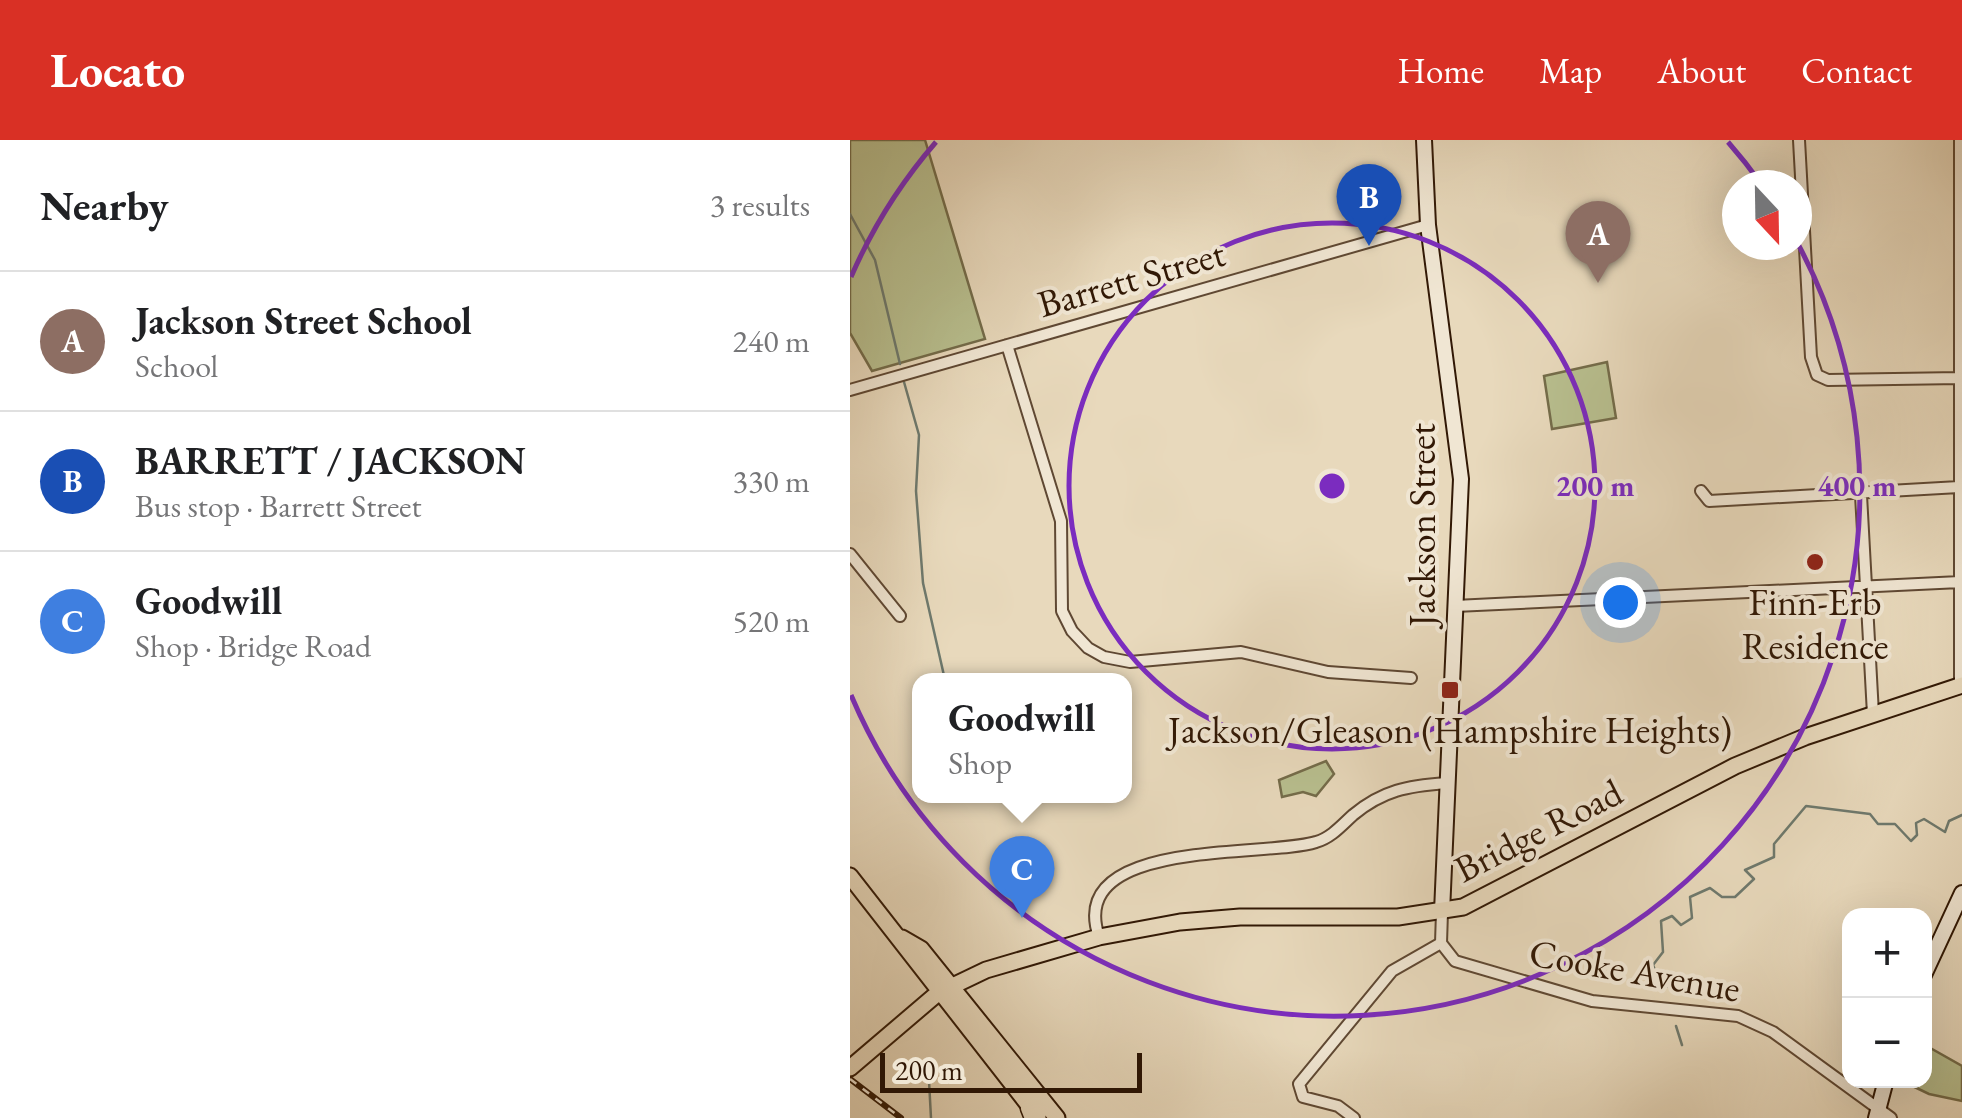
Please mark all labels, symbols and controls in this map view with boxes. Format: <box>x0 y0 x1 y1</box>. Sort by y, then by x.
text: Locato <box>50 39 185 101</box>
text: Home <box>1398 48 1484 93</box>
text: Map <box>1539 48 1602 93</box>
text: About <box>1657 48 1746 93</box>
text: Contact <box>1801 48 1912 93</box>
pin: B <box>1336 163 1402 246</box>
north arrow <box>1722 170 1812 260</box>
text: Nearby <box>40 178 169 233</box>
text: 3 results <box>710 184 810 226</box>
pin: A <box>1566 201 1630 283</box>
street label: Barrett Street <box>1032 228 1230 328</box>
text: Jackson Street School <box>135 296 472 345</box>
text: A <box>61 320 84 362</box>
text: 240 m <box>733 320 810 362</box>
text: School <box>135 345 218 387</box>
street label: Jackson Street <box>1397 423 1446 630</box>
text: BARRETT / JACKSON <box>135 436 526 485</box>
text: B <box>62 460 83 502</box>
text: 330 m <box>733 460 810 502</box>
text: 200 m <box>1556 466 1634 505</box>
text: 400 m <box>1818 466 1896 505</box>
centre of rings <box>1314 468 1350 504</box>
text: Bus stop · Barrett Street <box>135 485 422 527</box>
marker: Finn-Erb Residence <box>1804 551 1826 573</box>
text: Goodwill <box>135 576 282 625</box>
your location <box>1595 577 1646 628</box>
place label: Finn-Erb Residence <box>1741 577 1889 670</box>
text: C <box>61 600 84 642</box>
text: 520 m <box>733 600 810 642</box>
text: Shop · Bridge Road <box>135 625 371 667</box>
popup <box>912 673 1132 803</box>
marker: Jackson/Gleason (Hampshire Heights) <box>1439 679 1461 701</box>
text: Goodwill <box>948 693 1096 742</box>
place label: Jackson/Gleason (Hampshire Heights) <box>1165 705 1732 754</box>
text: Shop <box>948 742 1012 784</box>
street label: Bridge Road <box>1446 767 1631 893</box>
pin: C <box>990 836 1054 918</box>
map controls <box>1842 908 1932 1088</box>
button: + <box>1842 908 1932 998</box>
street label: Cooke Avenue <box>1526 927 1744 1013</box>
button: − <box>1842 998 1932 1088</box>
scale bar <box>880 1048 1142 1092</box>
text: 200 m <box>895 1052 963 1088</box>

